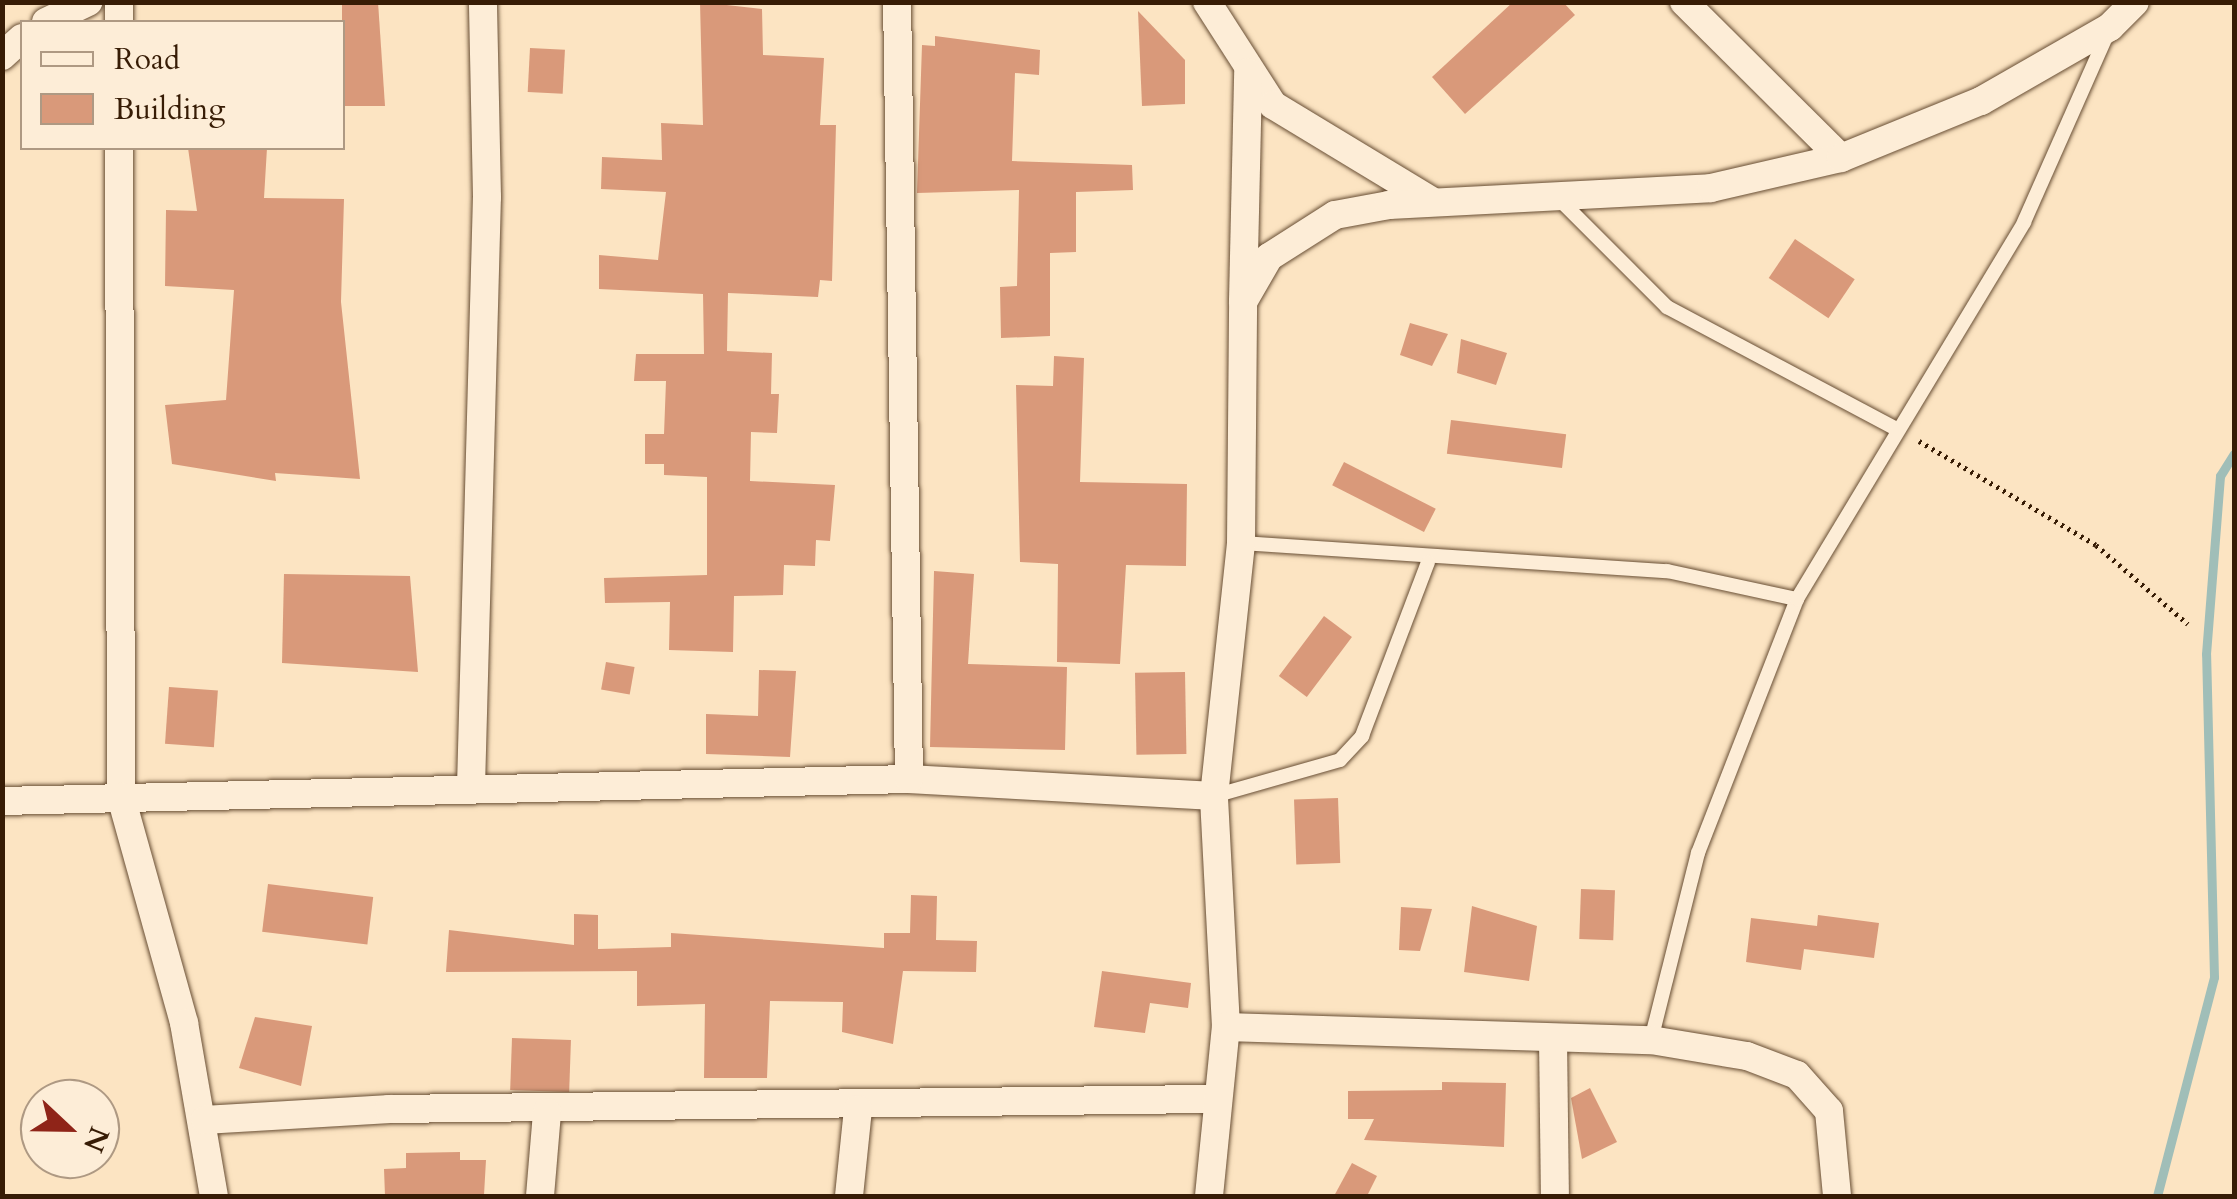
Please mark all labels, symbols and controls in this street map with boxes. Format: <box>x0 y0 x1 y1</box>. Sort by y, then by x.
legend <box>20 20 345 150</box>
text: Road <box>114 39 180 80</box>
text: Building <box>114 89 225 130</box>
north arrow <box>20 1079 120 1179</box>
text: N <box>74 1121 118 1158</box>

